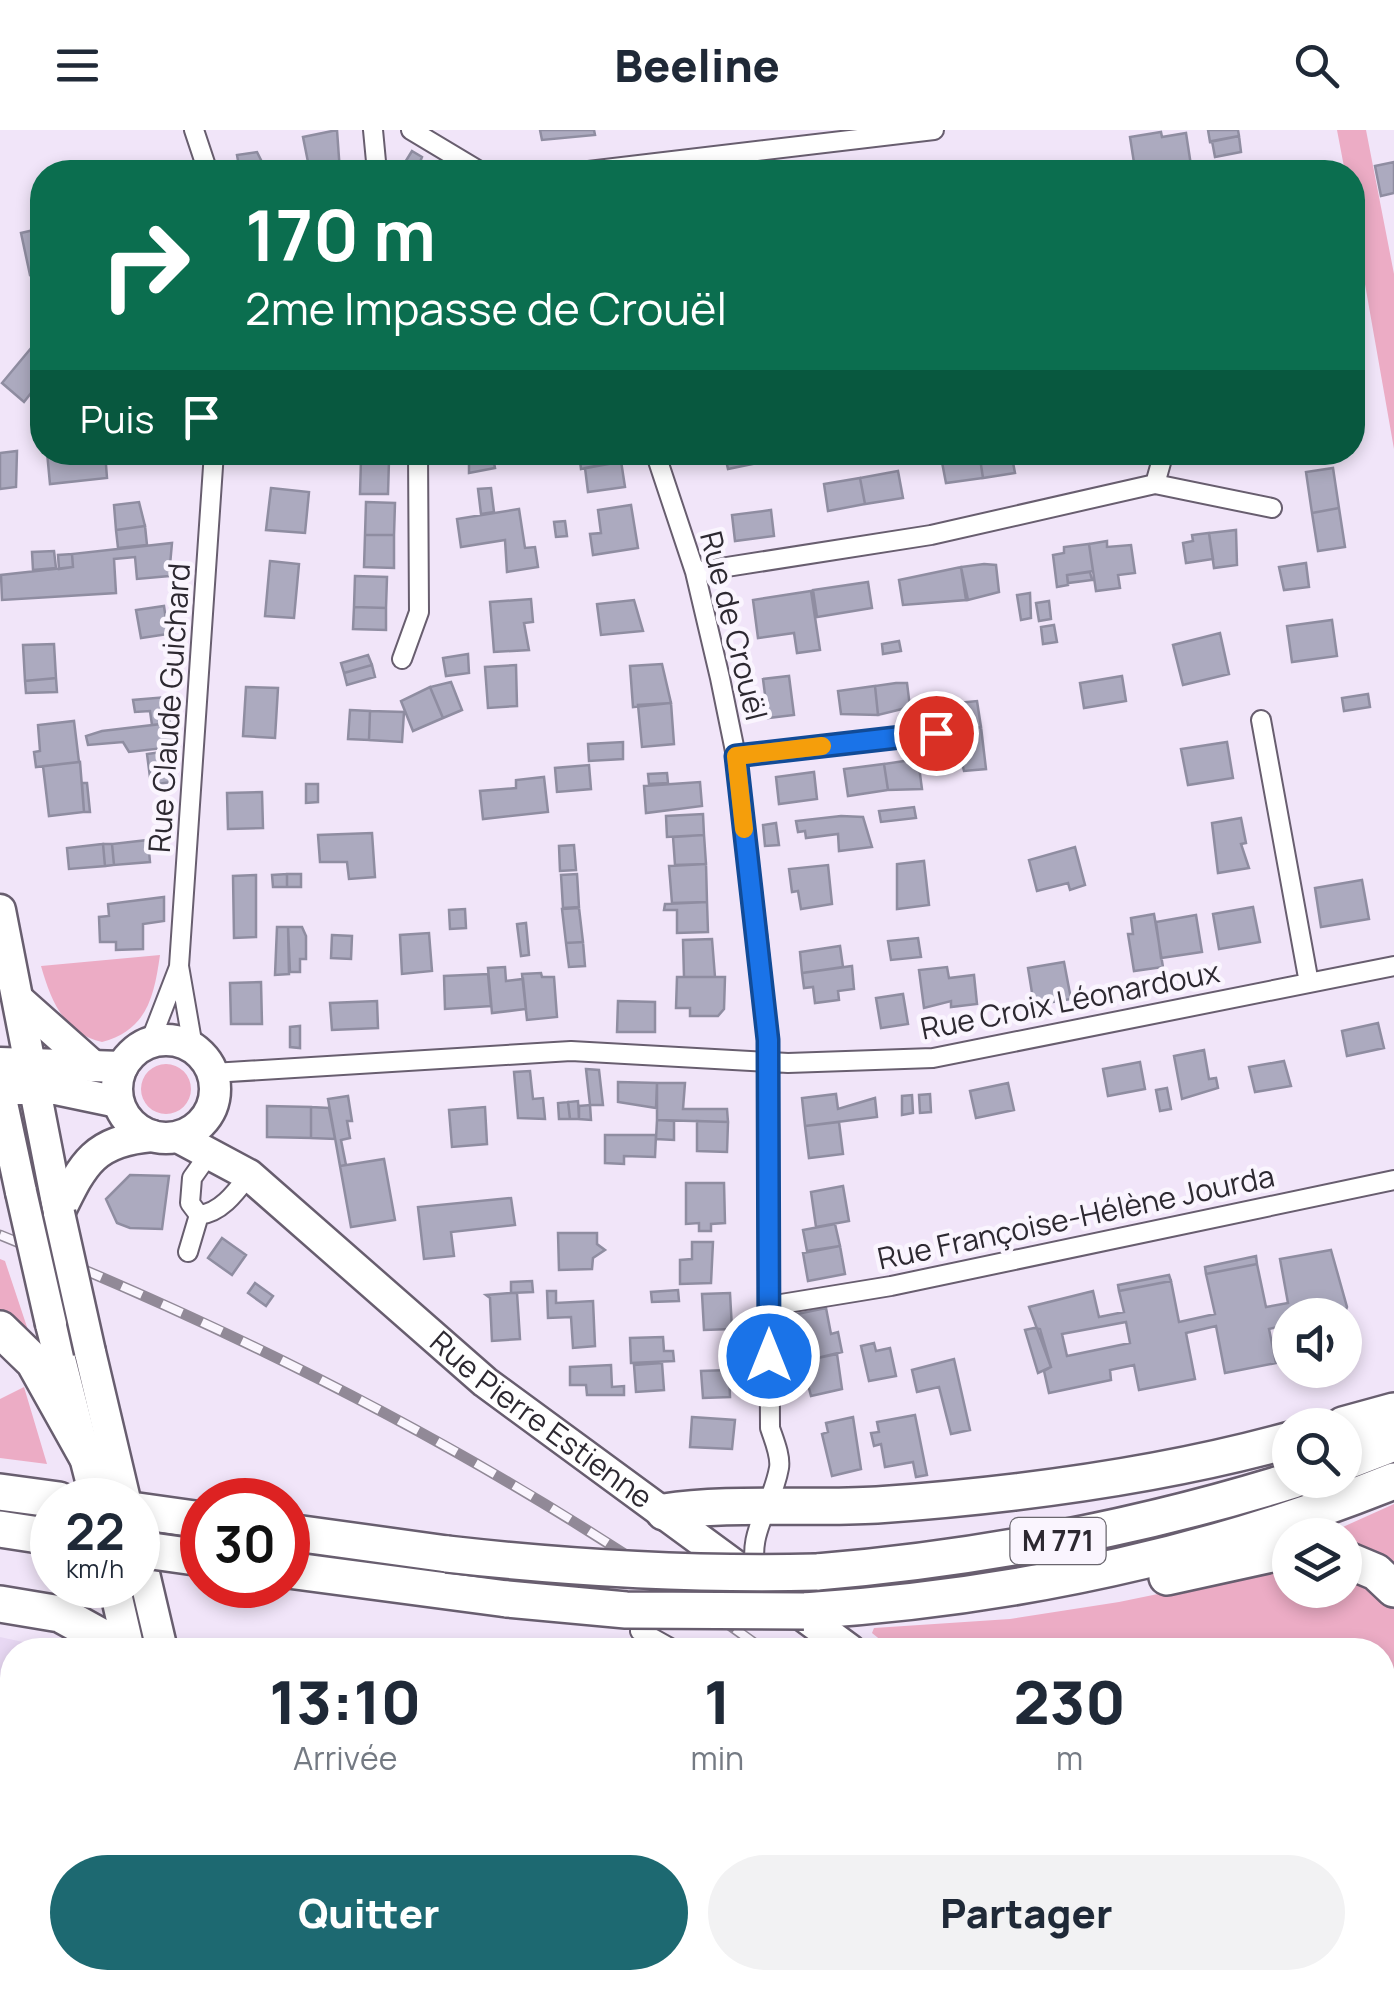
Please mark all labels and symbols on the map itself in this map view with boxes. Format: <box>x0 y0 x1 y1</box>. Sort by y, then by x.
street label: Rue de Crouël <box>691 527 778 725</box>
street label: Rue Claude Guichard <box>138 562 199 854</box>
pin <box>894 691 979 776</box>
street label: Rue Croix Léonardoux <box>917 950 1223 1049</box>
street label: Rue Françoise-Hélène Jourda <box>874 1154 1278 1279</box>
position arrow <box>717 1304 821 1408</box>
street label: Rue Pierre Estienne <box>422 1321 661 1517</box>
speed limit sign: 30 <box>180 1478 310 1608</box>
road number: M 771 <box>1010 1518 1106 1564</box>

